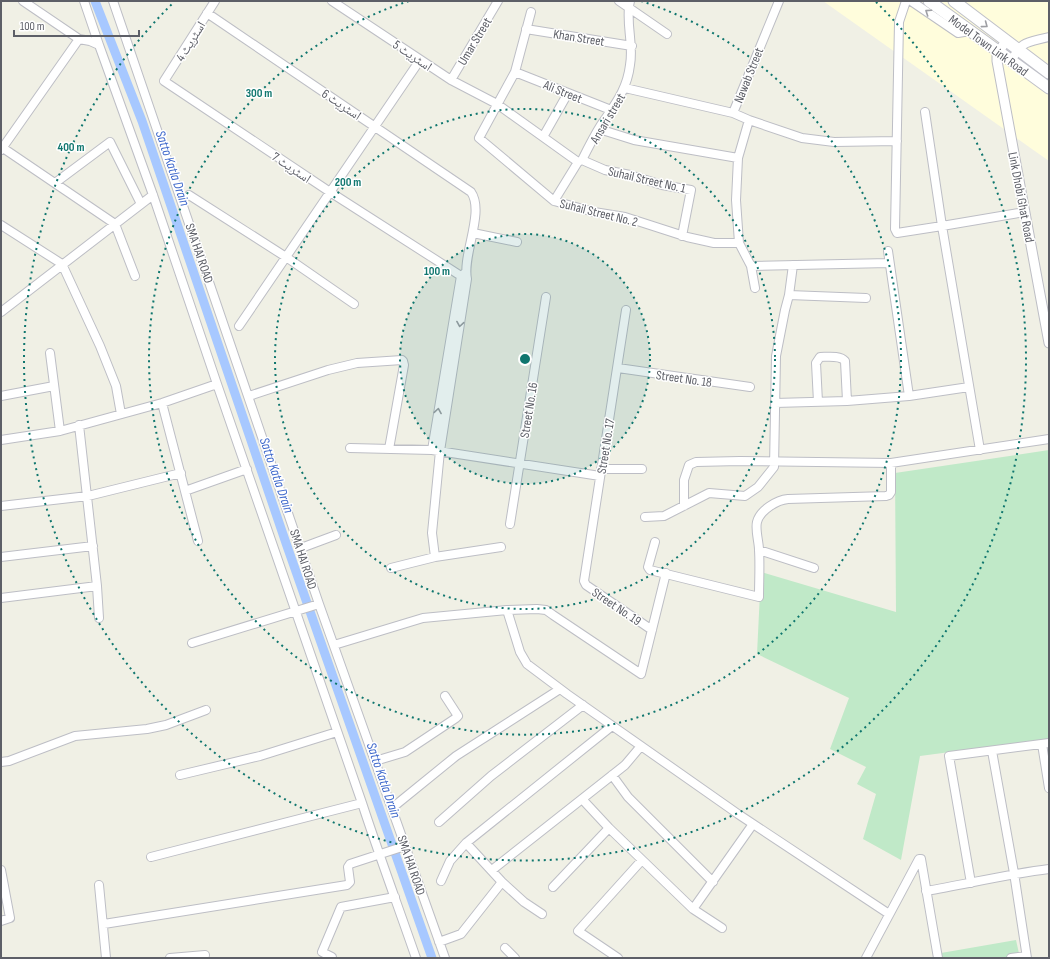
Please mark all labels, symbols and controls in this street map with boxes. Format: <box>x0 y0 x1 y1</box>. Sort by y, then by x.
one-way arrow <box>925 9 932 17</box>
scale bar <box>14 12 139 38</box>
street label: Model Town Link Road <box>946 12 1031 80</box>
street label: Umar Street <box>454 15 495 68</box>
text: 100 m <box>20 19 45 34</box>
street label: اسٹریٹ 4 <box>172 19 209 64</box>
one-way arrow <box>980 20 987 27</box>
street label: Khan Street <box>552 26 606 50</box>
street label: اسٹریٹ 5 <box>390 37 435 75</box>
street label: Nawab Street <box>731 45 767 106</box>
street label: Ali Street <box>540 77 584 107</box>
text: 300 m <box>246 86 272 101</box>
street label: اسٹریٹ 6 <box>319 86 364 124</box>
street label: Ansari street <box>586 90 629 147</box>
water label: Satto Katla Drain <box>152 128 193 208</box>
text: 400 m <box>58 140 84 155</box>
street label: اسٹریٹ 7 <box>269 149 314 187</box>
street label: Link Dhobi Ghat Road <box>1004 151 1038 244</box>
street label: Suhail Street No. 1 <box>607 163 687 197</box>
text: 200 m <box>335 175 361 190</box>
street label: Suhail Street No. 2 <box>558 196 639 230</box>
street label: SMA HAI ROAD <box>181 221 217 285</box>
text: 100 m <box>424 264 450 279</box>
one-way arrow <box>456 321 465 327</box>
centre of rings <box>518 352 532 366</box>
street label: Street No. 18 <box>655 367 713 391</box>
street label: Street No. 16 <box>517 381 541 439</box>
one-way arrow <box>434 408 442 415</box>
street label: Street No. 17 <box>594 417 618 475</box>
water label: Satto Katla Drain <box>256 435 297 515</box>
street label: SMA HAI ROAD <box>286 527 320 591</box>
street label: Street No. 19 <box>589 584 644 629</box>
water label: Satto Katla Drain <box>363 740 404 820</box>
street label: SMA HAI ROAD <box>393 833 429 897</box>

